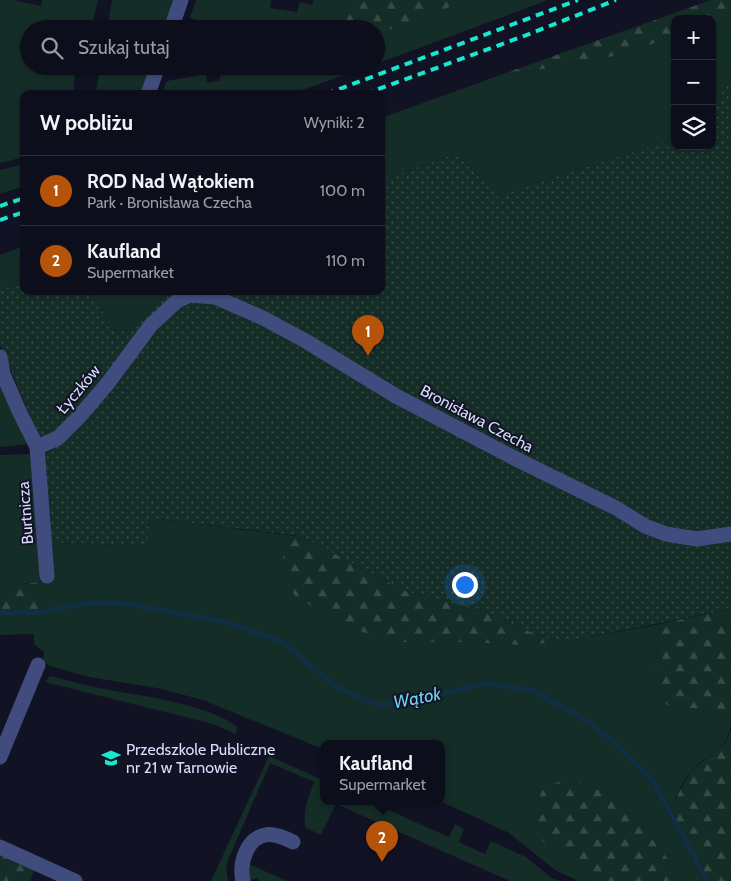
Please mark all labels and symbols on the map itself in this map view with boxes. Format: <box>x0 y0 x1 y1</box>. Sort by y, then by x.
pin: 1 <box>352 315 384 356</box>
street label: Łyczków <box>53 361 105 418</box>
street label: Bronisława Czecha <box>417 381 537 456</box>
street label: Burtnicza <box>14 481 37 545</box>
your location <box>452 572 478 598</box>
water label: Wątok <box>391 682 444 713</box>
place label: Przedszkole Publiczne nr 21 w Tarnowie <box>126 740 275 777</box>
school or university icon: Przedszkole Publiczne nr 21 w Tarnowie <box>100 747 122 769</box>
pin: 2 <box>366 821 398 862</box>

